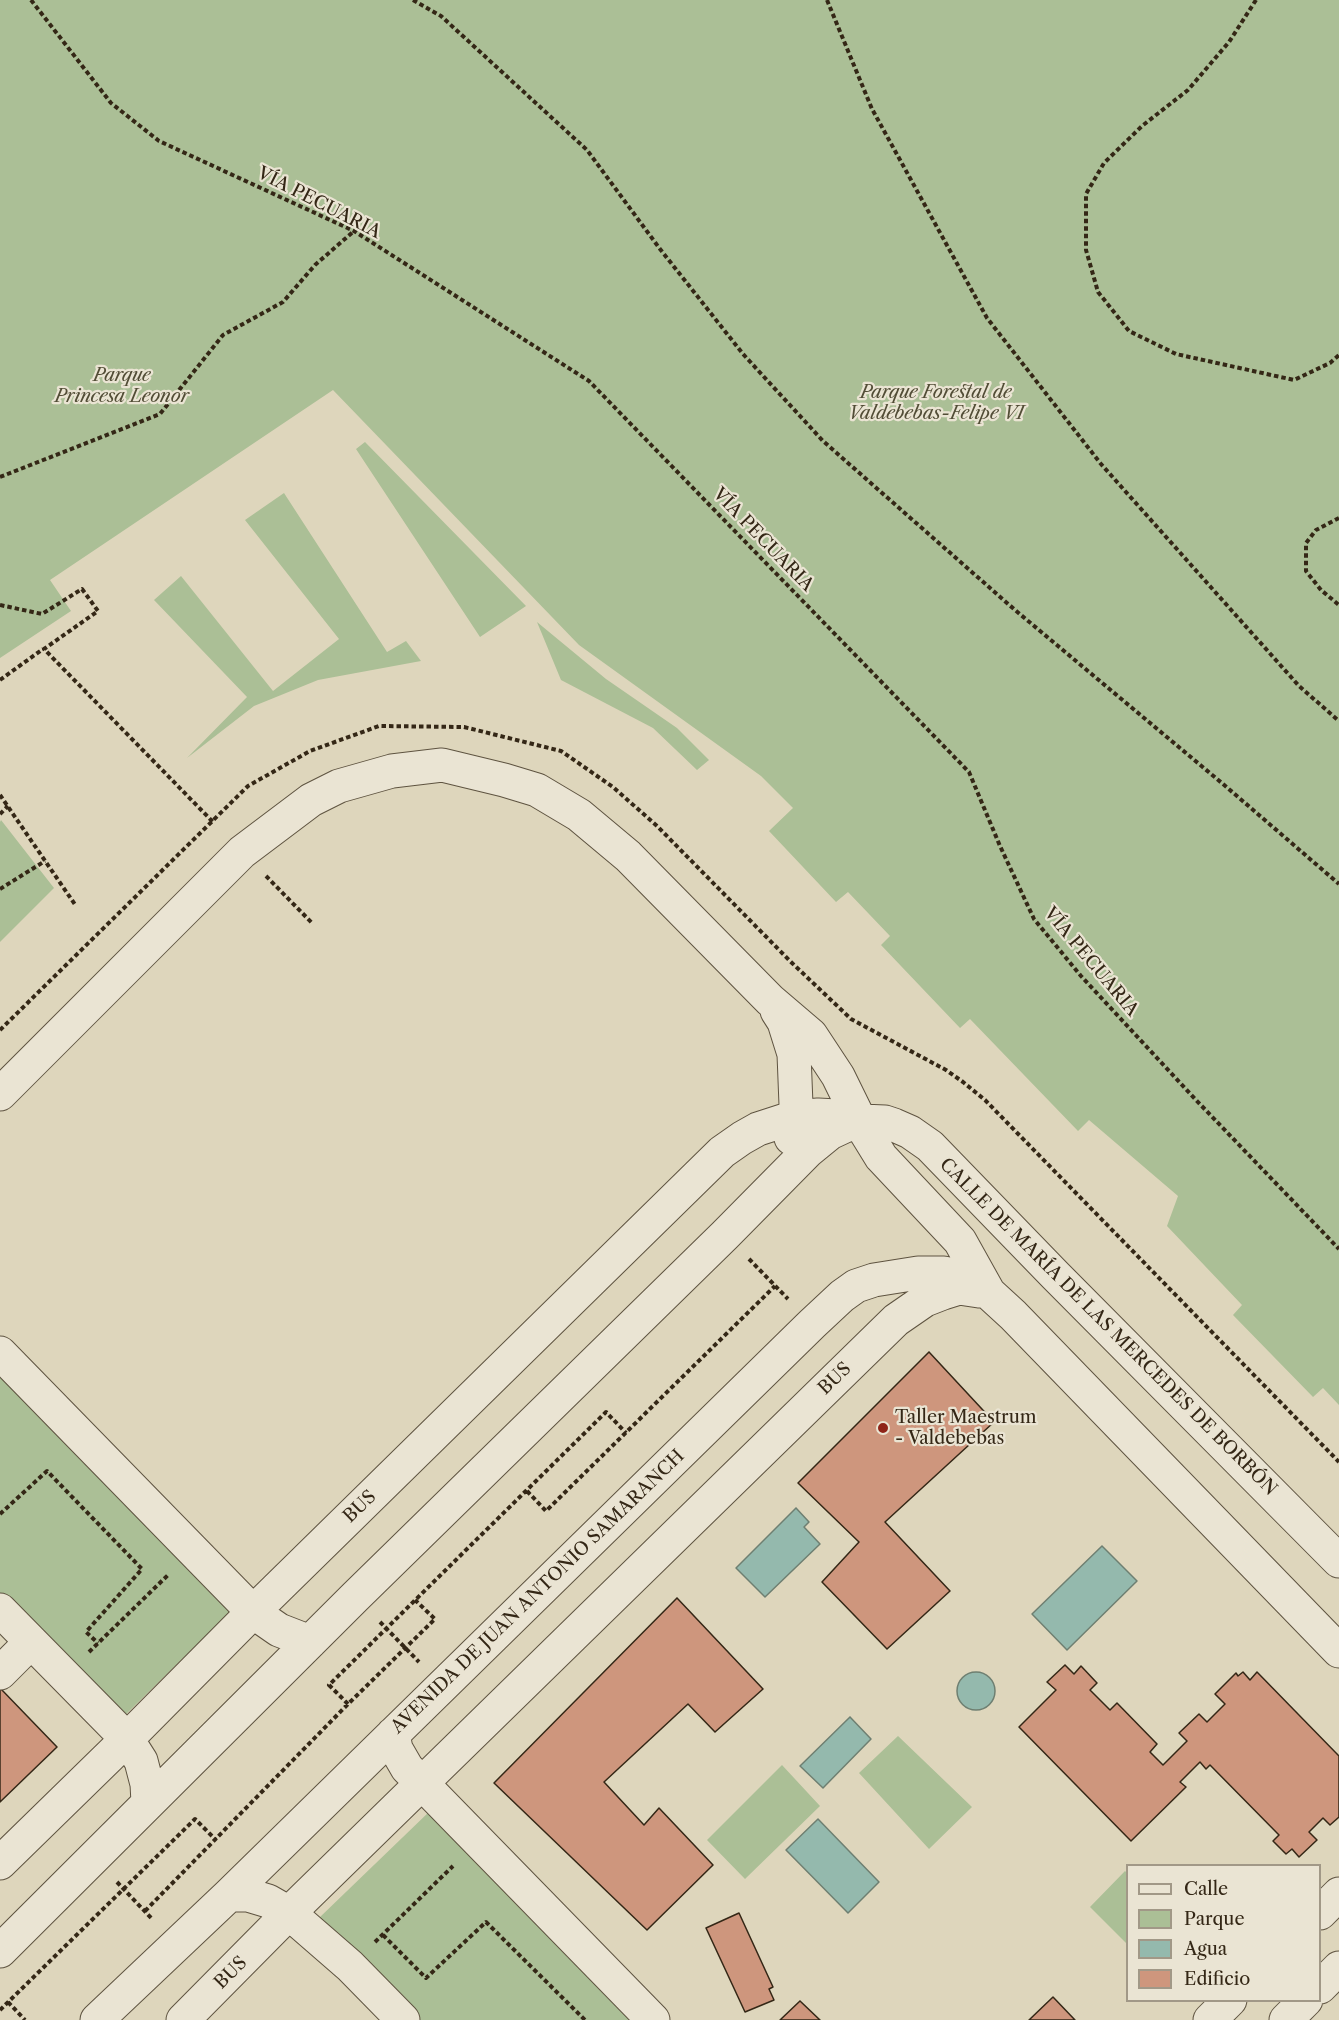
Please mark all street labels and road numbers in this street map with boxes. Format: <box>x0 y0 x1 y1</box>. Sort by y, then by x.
street label: VÍA PECUARIA <box>254 163 384 243</box>
street label: VÍA PECUARIA <box>708 484 818 596</box>
street label: VÍA PECUARIA <box>1039 903 1143 1021</box>
street label: CALLE DE MARÍA DE LAS MERCEDES DE BORBÓN <box>935 1154 1281 1500</box>
street label: BUS <box>814 1358 856 1400</box>
street label: AVENIDA DE JUAN ANTONIO SAMARANCH <box>387 1446 689 1738</box>
street label: BUS <box>339 1486 381 1528</box>
street label: BUS <box>210 1952 252 1994</box>

